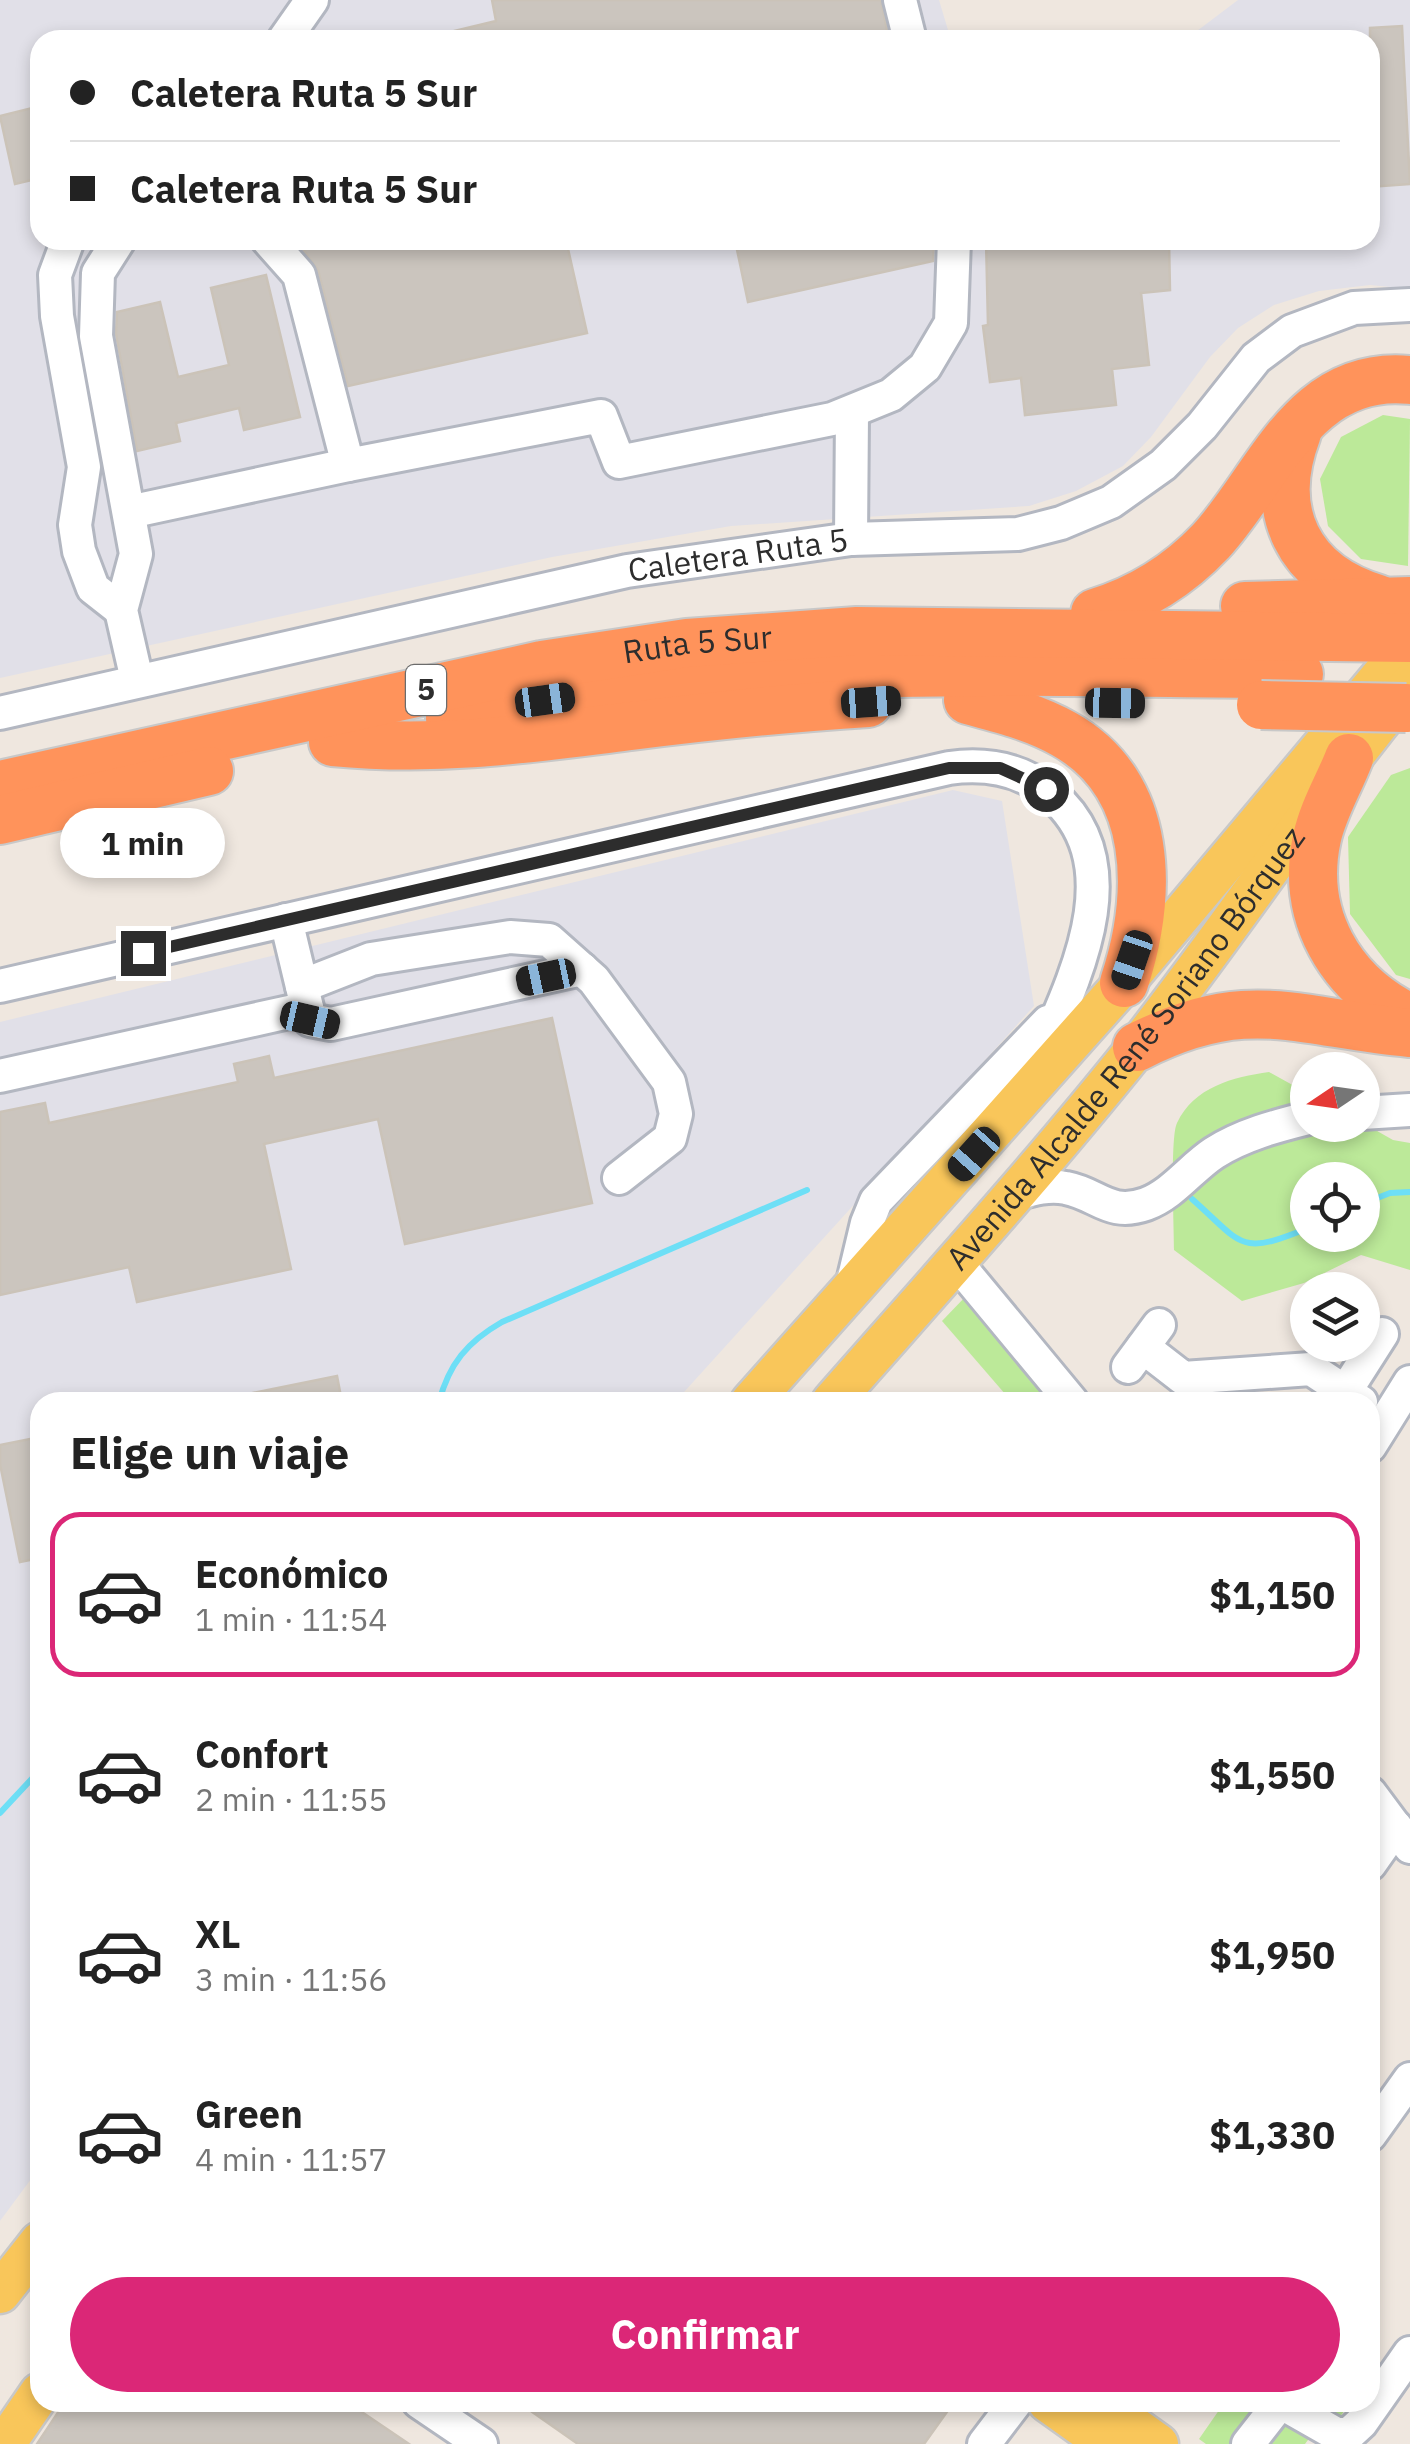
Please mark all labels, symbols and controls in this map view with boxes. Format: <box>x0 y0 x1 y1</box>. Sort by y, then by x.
text: Caletera Ruta 5 Sur <box>130 68 477 117</box>
text: Caletera Ruta 5 Sur <box>130 164 477 213</box>
street label: Caletera Ruta 5 <box>625 518 851 591</box>
street label: Ruta 5 Sur <box>620 615 774 672</box>
road number: 5 <box>406 665 446 715</box>
car <box>513 681 577 719</box>
car <box>840 685 902 719</box>
car <box>1085 687 1145 719</box>
route start <box>1024 767 1069 812</box>
callout: 1 min <box>61 808 226 878</box>
street label: Avenida Alcalde René Soriano Bórquez <box>936 818 1313 1278</box>
text: 1 min <box>101 822 184 864</box>
car <box>1108 927 1156 993</box>
route end <box>121 931 166 976</box>
car <box>514 956 578 998</box>
car <box>277 999 343 1041</box>
north arrow <box>1290 1052 1380 1142</box>
map controls <box>1290 1052 1380 1362</box>
car <box>943 1122 1005 1186</box>
button: locate <box>1290 1162 1380 1252</box>
button: layers <box>1290 1272 1380 1362</box>
text: Elige un viaje <box>70 1423 349 1481</box>
text: Económico <box>195 1549 388 1598</box>
icon: car <box>75 1550 165 1640</box>
text: $1,150 <box>1209 1570 1335 1619</box>
text: 1 min · 11:54 <box>195 1598 388 1640</box>
text: Confort <box>195 1729 329 1778</box>
icon: car <box>75 1730 165 1820</box>
text: $1,550 <box>1209 1750 1335 1799</box>
text: 2 min · 11:55 <box>195 1778 388 1820</box>
text: XL <box>195 1909 241 1958</box>
icon: car <box>75 1910 165 2000</box>
text: $1,950 <box>1209 1930 1335 1979</box>
text: 3 min · 11:56 <box>195 1958 388 2000</box>
text: Green <box>195 2089 303 2138</box>
icon: car <box>75 2090 165 2180</box>
text: $1,330 <box>1209 2110 1335 2159</box>
text: 4 min · 11:57 <box>195 2138 388 2180</box>
button: Confirmar <box>70 2277 1340 2392</box>

